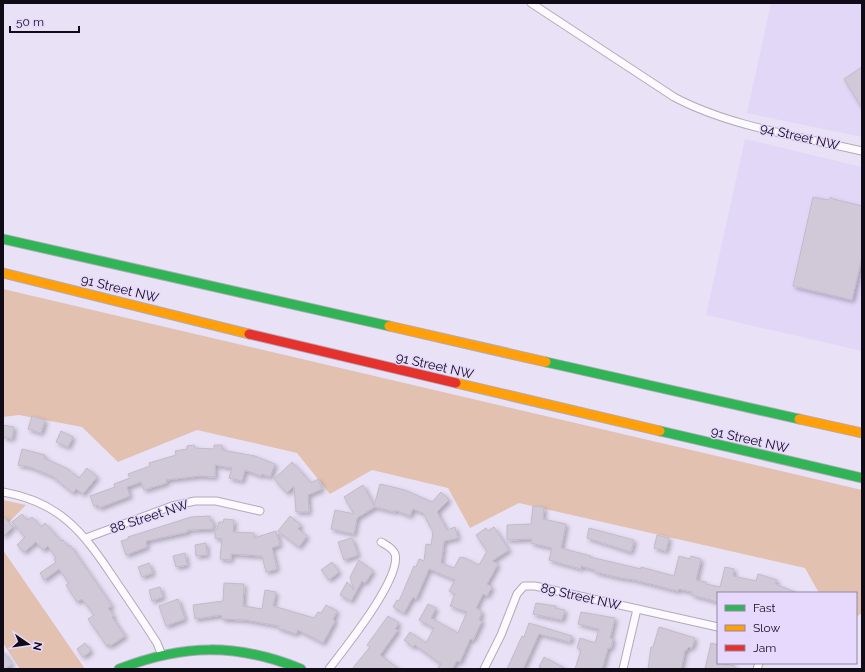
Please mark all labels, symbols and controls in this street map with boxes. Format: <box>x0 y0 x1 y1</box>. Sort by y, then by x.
scale bar <box>10 8 79 34</box>
text: 50 m <box>16 15 44 29</box>
street label: 94 Street NW <box>759 120 841 153</box>
street label: 91 Street NW <box>79 272 161 305</box>
street label: 91 Street NW <box>394 349 476 382</box>
street label: 91 Street NW <box>709 423 791 456</box>
street label: 88 Street NW <box>108 497 191 536</box>
street label: 89 Street NW <box>539 580 623 613</box>
legend <box>717 592 857 664</box>
text: Fast <box>753 601 776 615</box>
text: Slow <box>753 621 780 635</box>
north arrow <box>8 624 48 664</box>
text: N <box>30 641 45 652</box>
text: Jam <box>753 641 776 655</box>

